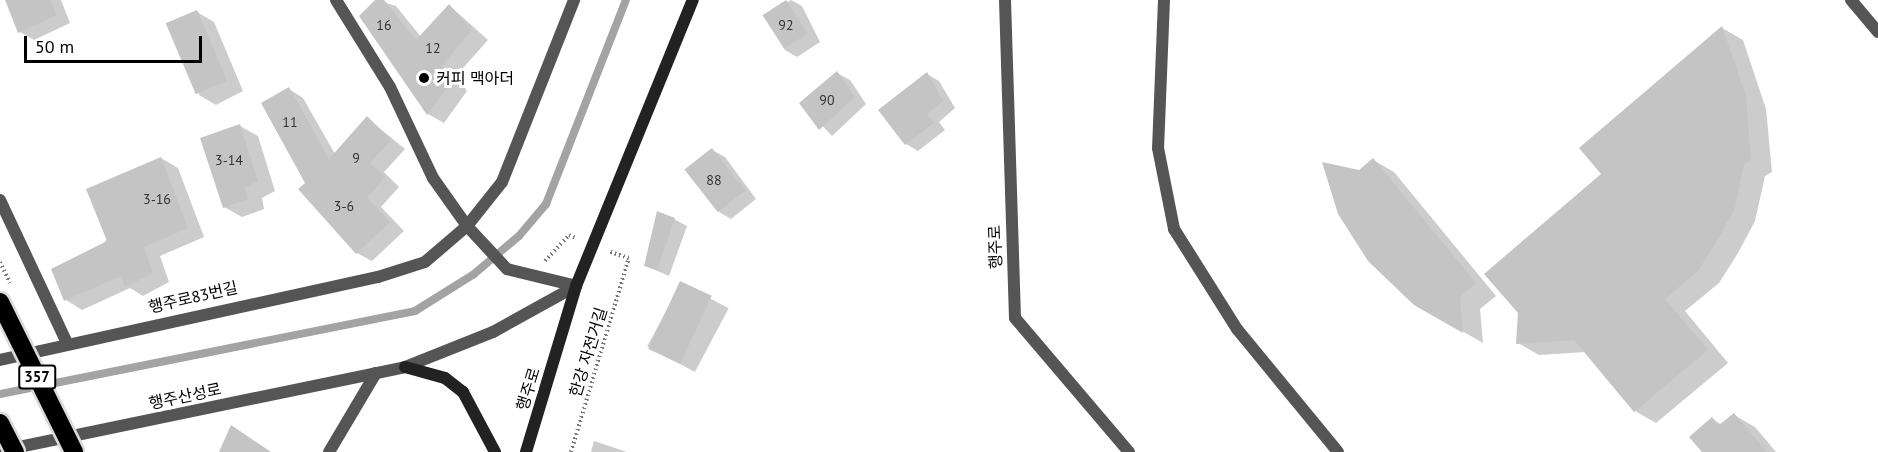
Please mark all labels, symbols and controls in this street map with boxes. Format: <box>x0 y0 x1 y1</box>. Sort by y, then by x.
house number: 16 <box>376 17 392 33</box>
house number: 92 <box>778 17 794 33</box>
scale bar <box>27 24 206 62</box>
text: 50 m <box>35 35 74 58</box>
house number: 12 <box>425 40 441 56</box>
place label: 커피 맥아더 <box>436 68 514 88</box>
marker: 커피 맥아더 <box>417 71 431 85</box>
house number: 90 <box>819 92 835 108</box>
house number: 11 <box>282 114 298 130</box>
house number: 9 <box>352 150 360 166</box>
house number: 3-14 <box>215 152 243 168</box>
house number: 88 <box>706 172 722 188</box>
house number: 3-16 <box>143 191 171 207</box>
house number: 3-6 <box>334 198 354 214</box>
street label: 행주로 <box>985 225 1005 269</box>
street label: 행주로83번길 <box>146 277 240 317</box>
street label: 한강 자전거길 <box>565 305 611 399</box>
road number: 357 <box>18 365 57 389</box>
street label: 행주로 <box>512 365 544 413</box>
street label: 행주산성로 <box>147 379 223 413</box>

